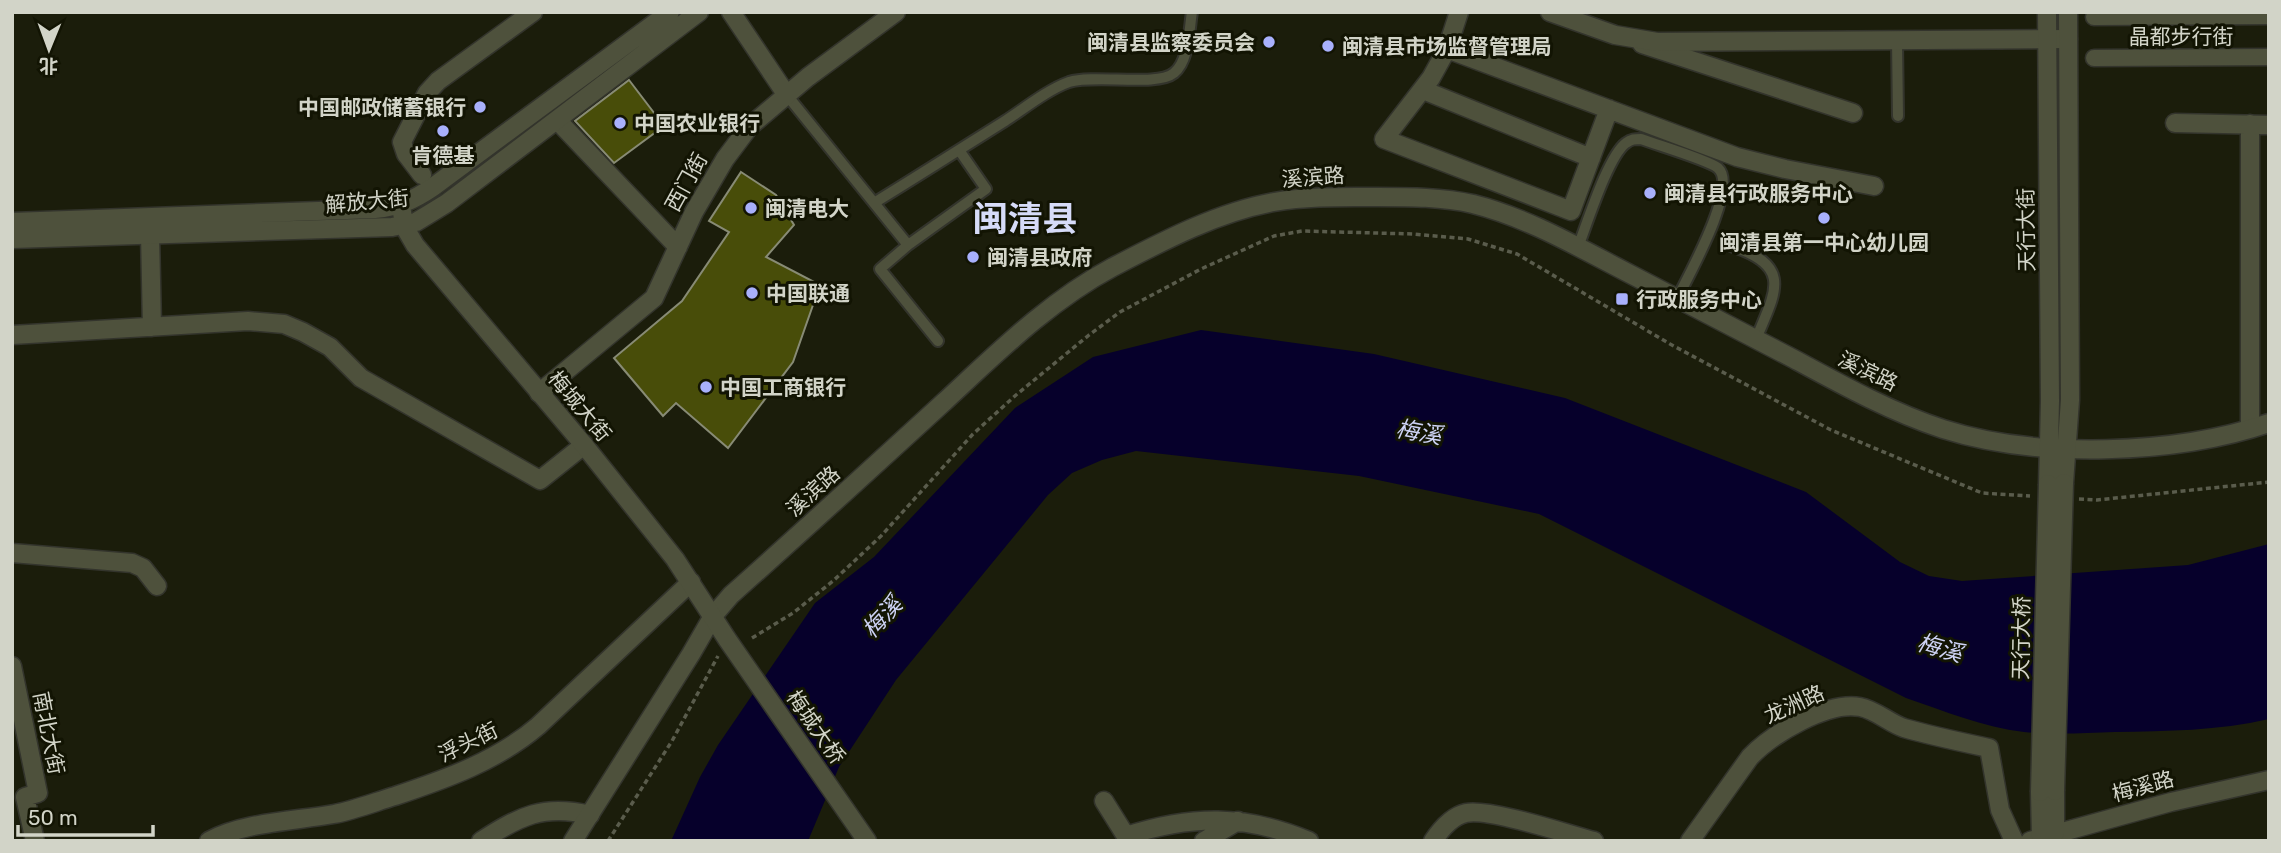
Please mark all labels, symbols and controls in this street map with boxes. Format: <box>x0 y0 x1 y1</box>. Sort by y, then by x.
north arrow <box>14 14 84 84</box>
street label: 晶都步行街 <box>2129 24 2234 49</box>
place label: 闽清县监察委员会 <box>1087 30 1255 55</box>
marker: 闽清县监察委员会 <box>1261 34 1277 50</box>
place label: 闽清县市场监督管理局 <box>1342 34 1552 59</box>
marker: 闽清县市场监督管理局 <box>1320 38 1336 54</box>
text: 北 <box>39 54 58 77</box>
place label: 中国邮政储蓄银行 <box>298 95 466 120</box>
marker: 中国邮政储蓄银行 <box>472 99 488 115</box>
place label: 中国农业银行 <box>634 111 760 136</box>
marker: 中国农业银行 <box>612 115 628 131</box>
marker: 肯德基 <box>435 123 451 139</box>
place label: 肯德基 <box>412 143 475 168</box>
street label: 西门街 <box>660 148 712 216</box>
street label: 溪滨路 <box>1281 162 1345 192</box>
place label: 闽清县行政服务中心 <box>1664 181 1853 206</box>
street label: 解放大街 <box>324 185 410 217</box>
marker: 闽清县行政服务中心 <box>1642 185 1658 201</box>
street label: 天行大街 <box>2013 188 2039 272</box>
place label: 闽清电大 <box>765 196 849 221</box>
district label: 闽清县 <box>972 198 1078 240</box>
marker: 闽清电大 <box>743 200 759 216</box>
marker: 闽清县第一中心幼儿园 <box>1816 210 1832 226</box>
place label: 闽清县第一中心幼儿园 <box>1719 230 1929 255</box>
place label: 闽清县政府 <box>987 245 1092 270</box>
marker: 闽清县政府 <box>965 249 981 265</box>
place label: 中国联通 <box>766 281 850 306</box>
marker: 中国联通 <box>744 285 760 301</box>
place label: 行政服务中心 <box>1636 287 1762 312</box>
marker: 行政服务中心 <box>1614 291 1630 307</box>
street label: 溪滨路 <box>1834 346 1902 396</box>
street label: 梅城大街 <box>543 366 617 446</box>
place label: 中国工商银行 <box>720 375 846 400</box>
marker: 中国工商银行 <box>698 379 714 395</box>
water label: 梅溪 <box>1394 414 1447 450</box>
street label: 溪滨路 <box>781 461 845 521</box>
water label: 梅溪 <box>856 588 910 643</box>
street label: 天行大桥 <box>2008 596 2034 680</box>
water label: 梅溪 <box>1914 628 1969 669</box>
street label: 龙洲路 <box>1760 680 1828 728</box>
street label: 梅城大桥 <box>782 685 850 769</box>
street label: 南北大街 <box>29 689 69 777</box>
street label: 浮头街 <box>434 717 502 767</box>
street label: 梅溪路 <box>2109 766 2177 806</box>
scale bar <box>18 794 152 838</box>
text: 50 m <box>28 805 78 830</box>

